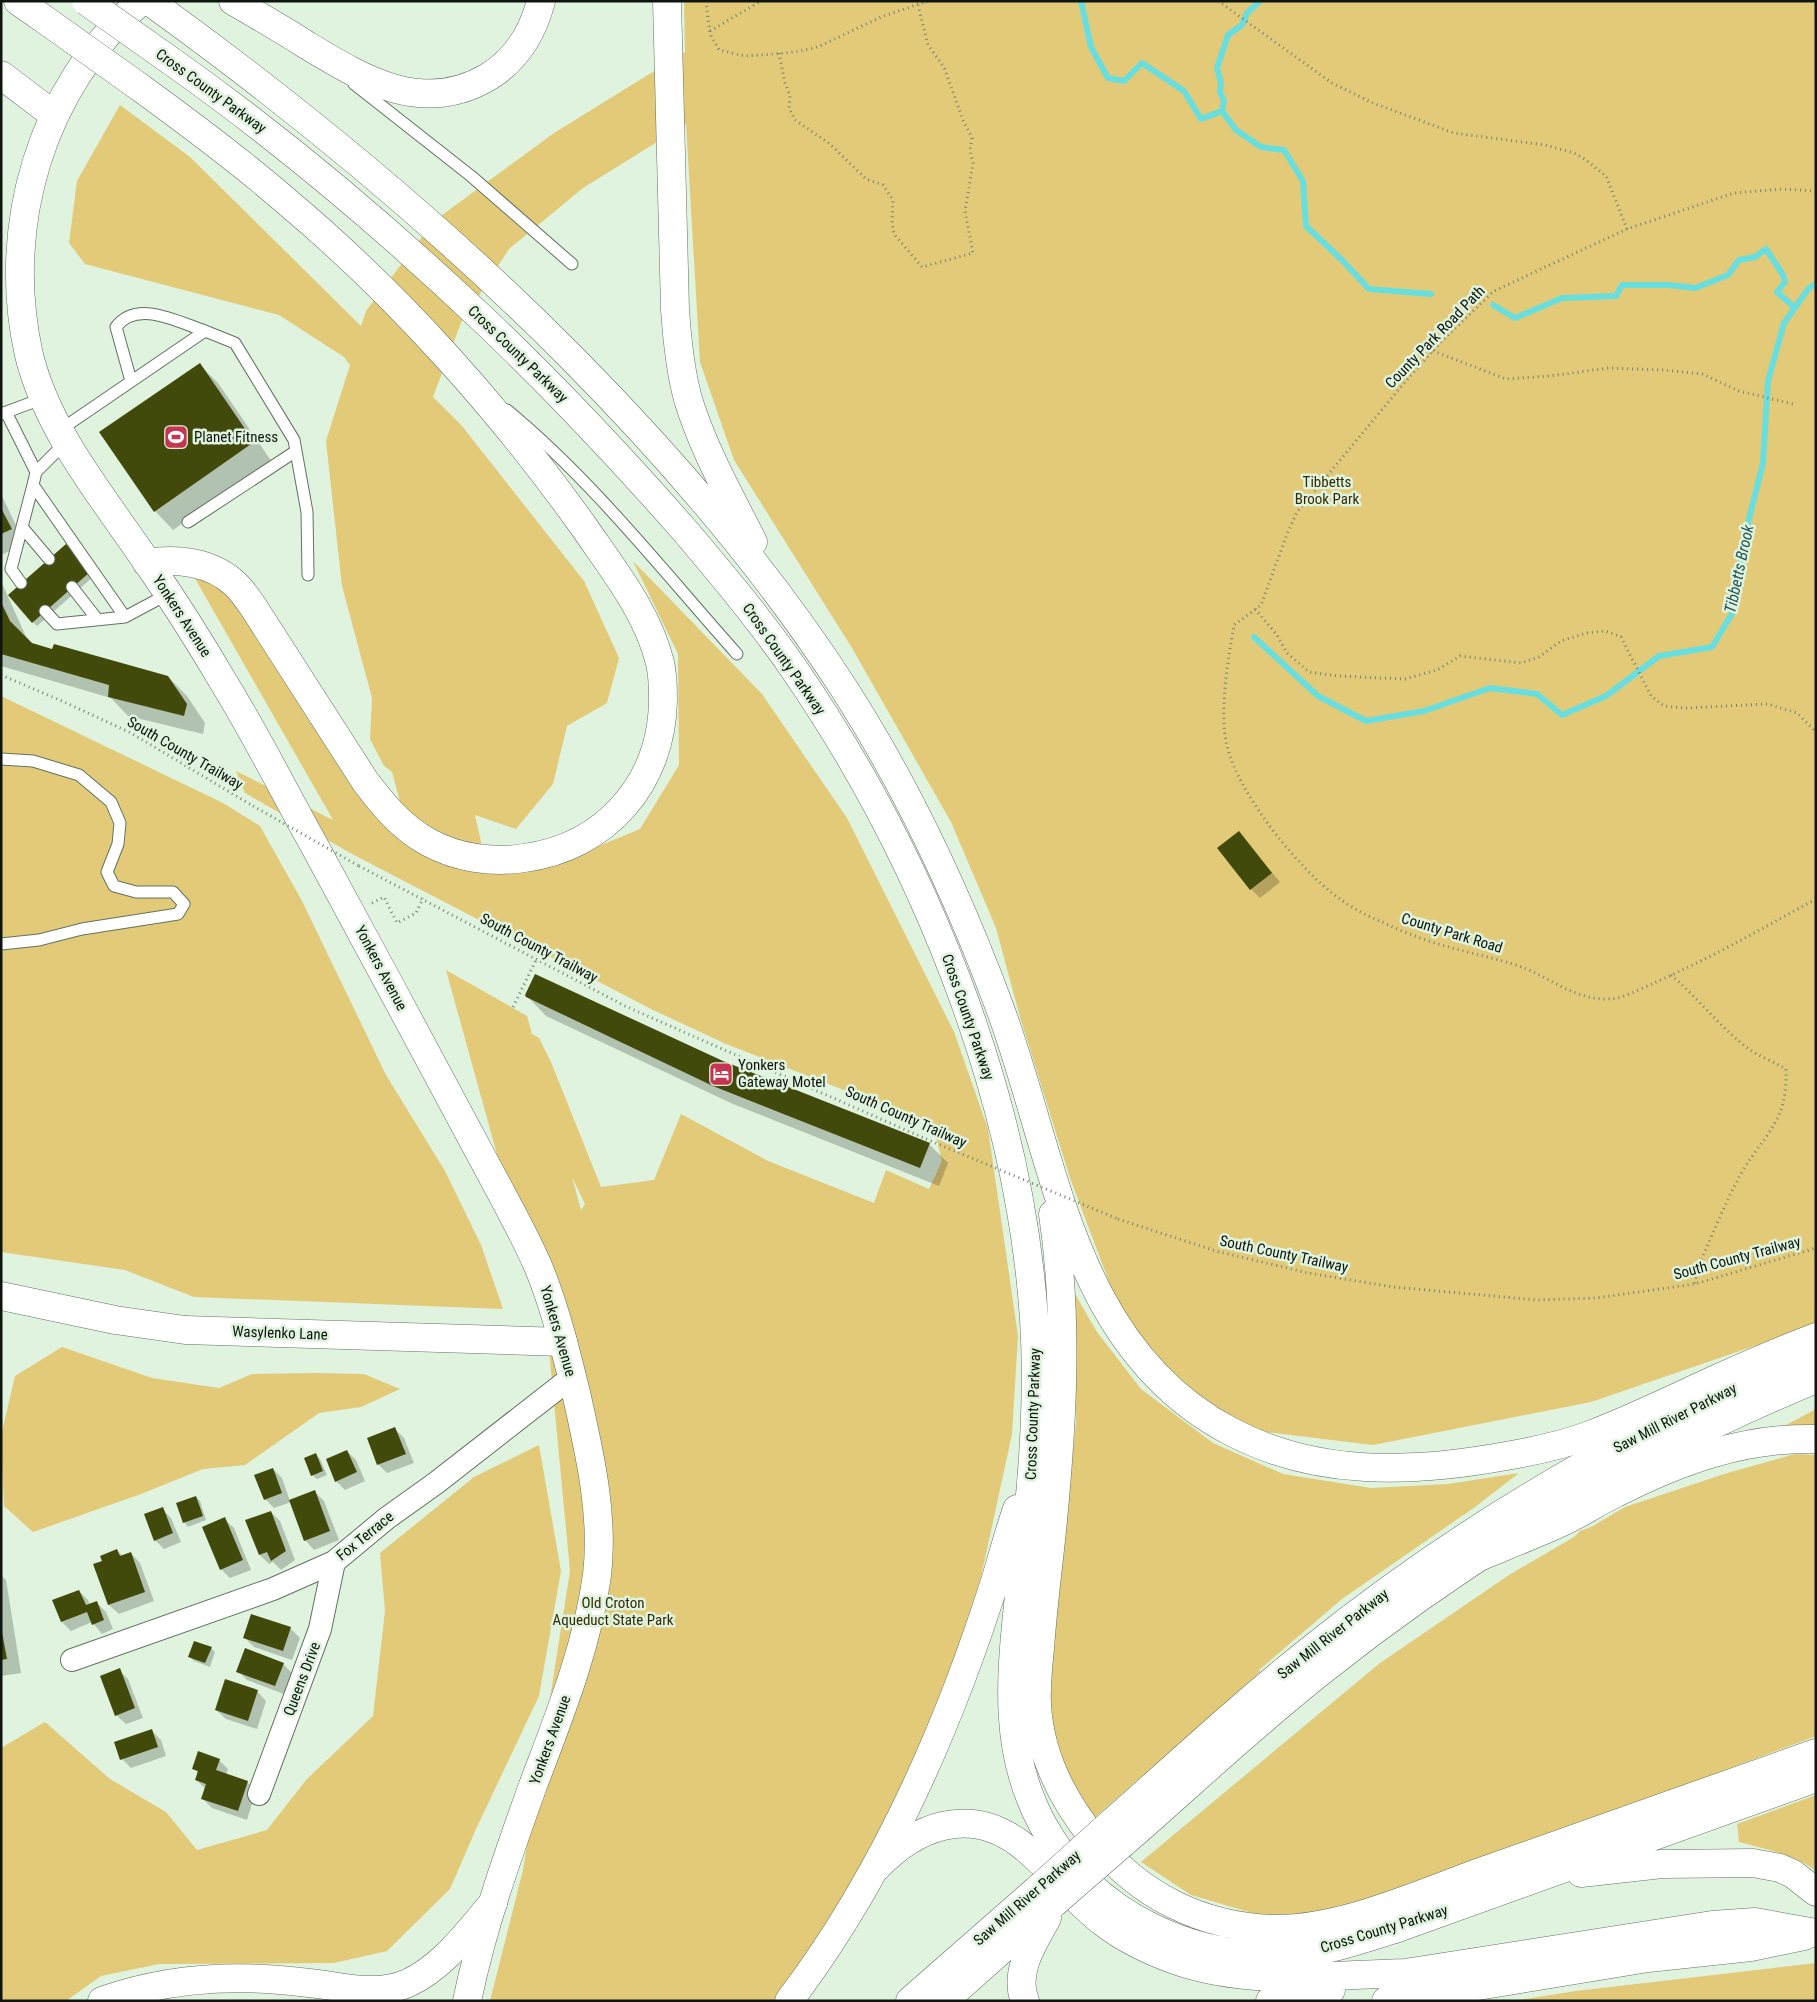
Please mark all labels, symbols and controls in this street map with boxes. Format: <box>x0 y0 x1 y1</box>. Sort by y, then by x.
street label: Cross County Parkway <box>152 45 270 137</box>
street label: County Park Road Path <box>1381 282 1489 392</box>
street label: Cross County Parkway <box>464 302 572 406</box>
sports icon: Planet Fitness <box>163 424 189 450</box>
place label: Planet Fitness <box>194 428 278 446</box>
park label: Tibbetts Brook Park <box>1295 473 1360 508</box>
water label: Tibbetts Brook <box>1720 522 1758 615</box>
street label: Yonkers Avenue <box>149 572 215 660</box>
street label: Cross County Parkway <box>739 600 829 718</box>
street label: South County Trailway <box>124 713 246 793</box>
street label: South County Trailway <box>477 909 601 987</box>
street label: County Park Road <box>1399 909 1505 957</box>
street label: Yonkers Avenue <box>351 922 411 1014</box>
street label: Cross County Parkway <box>938 952 998 1082</box>
place label: Yonkers Gateway Motel <box>738 1056 826 1091</box>
hotel icon: Yonkers Gateway Motel <box>708 1061 734 1087</box>
street label: South County Trailway <box>843 1082 969 1152</box>
street label: South County Trailway <box>1218 1232 1350 1276</box>
street label: South County Trailway <box>1672 1232 1802 1284</box>
street label: Yonkers Avenue <box>536 1283 580 1379</box>
street label: Wasylenko Lane <box>232 1322 328 1344</box>
street label: Cross County Parkway <box>1022 1348 1044 1480</box>
street label: Saw Mill River Parkway <box>1610 1379 1740 1457</box>
street label: Fox Terrace <box>333 1508 397 1564</box>
street label: Saw Mill River Parkway <box>1274 1585 1392 1683</box>
park label: Old Croton Aqueduct State Park <box>552 1594 674 1629</box>
street label: Queens Drive <box>280 1639 324 1719</box>
street label: Yonkers Avenue <box>525 1693 575 1787</box>
street label: Saw Mill River Parkway <box>970 1847 1084 1949</box>
street label: Cross County Parkway <box>1318 1901 1450 1957</box>

